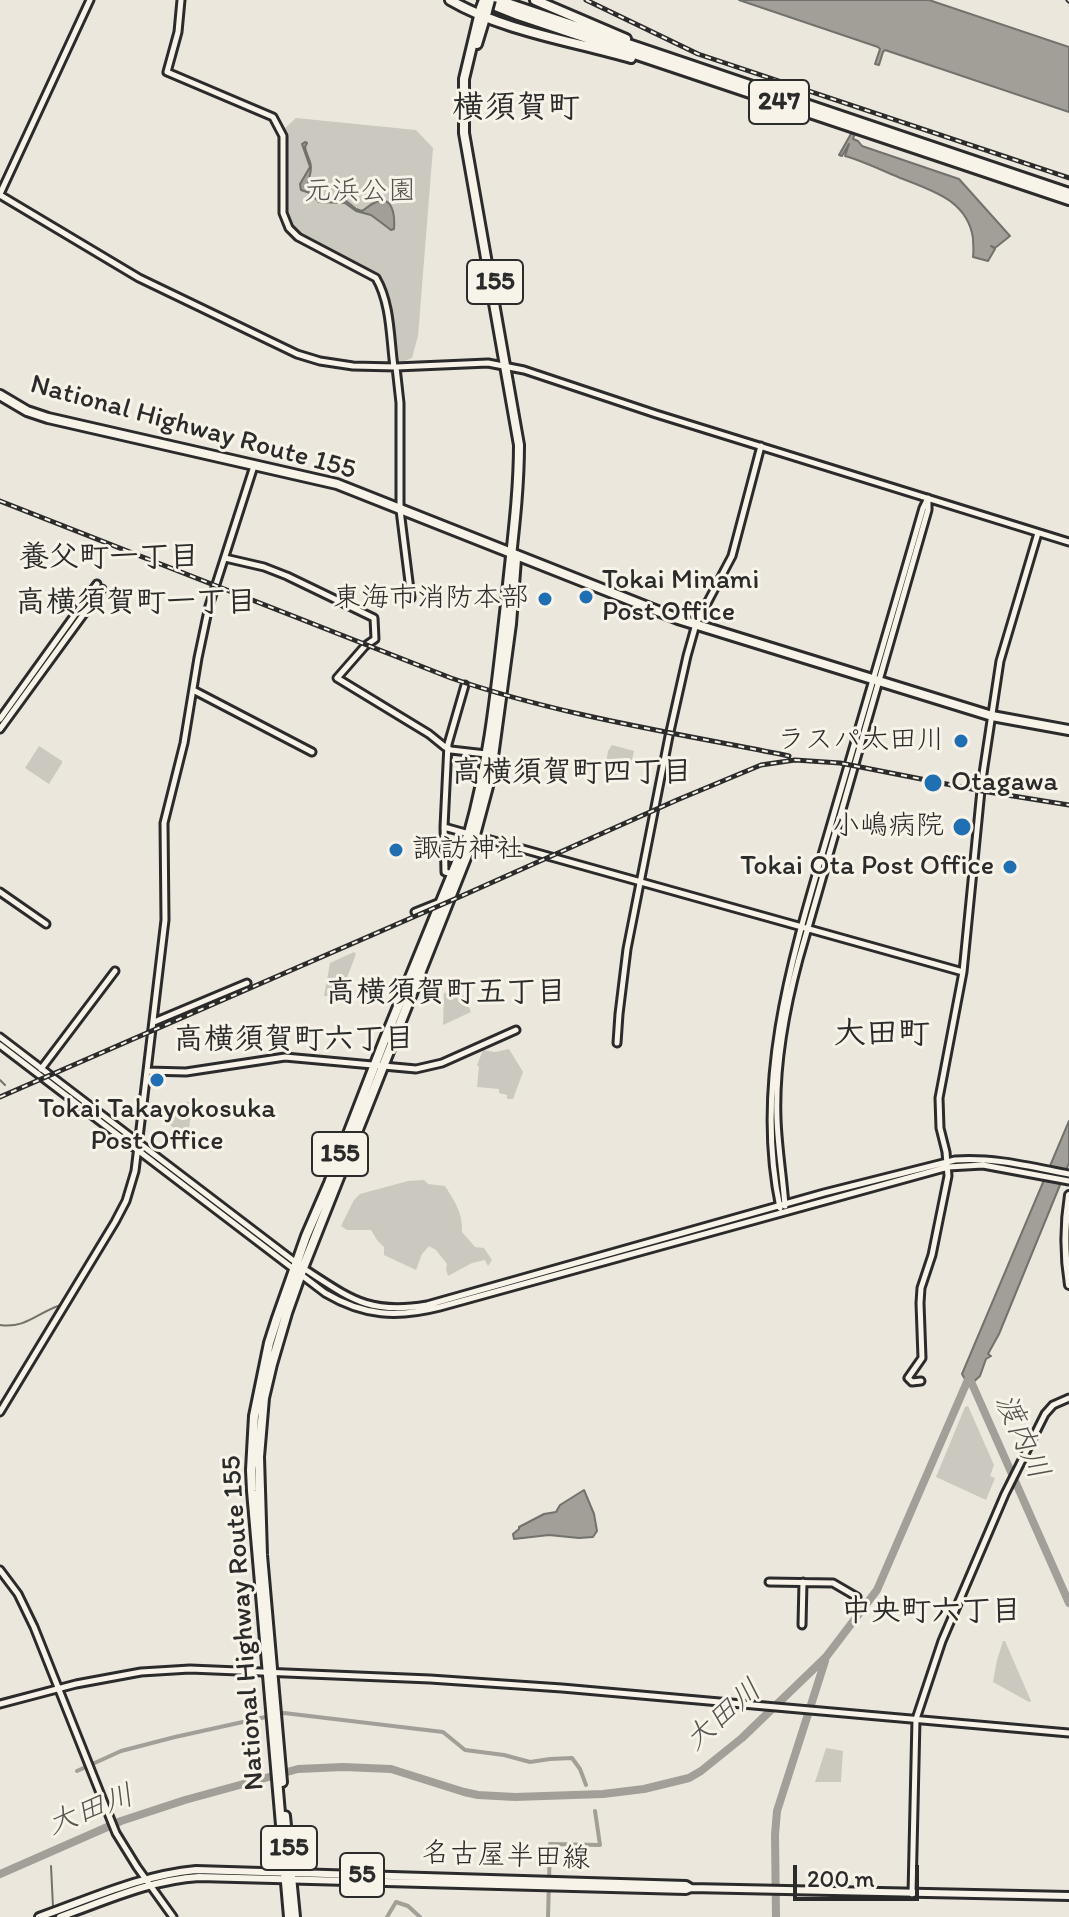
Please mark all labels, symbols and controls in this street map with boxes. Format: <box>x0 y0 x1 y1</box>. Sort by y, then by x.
road number: 247 <box>749 80 809 124</box>
district label: 横須賀町 <box>452 90 580 128</box>
park label: 元浜公園 <box>304 175 416 209</box>
road number: 155 <box>467 260 523 304</box>
street label: National Highway Route 155 <box>27 368 359 488</box>
district label: 養父町一丁目 <box>19 540 199 576</box>
place label: Tokai Minami Post Office <box>602 564 759 630</box>
place label: 東海市消防本部 <box>333 582 529 616</box>
district label: 高横須賀町一丁目 <box>16 585 256 621</box>
marker: Tokai Minami Post Office <box>577 588 595 606</box>
marker: 東海市消防本部 <box>536 590 554 608</box>
place label: ラスパ太田川 <box>777 724 945 758</box>
marker: ラスパ太田川 <box>952 732 970 750</box>
district label: 高横須賀町四丁目 <box>452 755 692 791</box>
place label: Otagawa <box>951 766 1058 800</box>
marker: Otagawa <box>922 772 944 794</box>
place label: 小嶋病院 <box>832 810 944 844</box>
marker: 小嶋病院 <box>951 816 973 838</box>
place label: 諏訪神社 <box>412 833 524 867</box>
marker: 諏訪神社 <box>387 841 405 859</box>
place label: Tokai Ota Post Office <box>740 850 994 884</box>
marker: Tokai Ota Post Office <box>1001 858 1019 876</box>
district label: 高横須賀町五丁目 <box>326 975 566 1011</box>
district label: 大田町 <box>834 1016 930 1054</box>
district label: 高横須賀町六丁目 <box>174 1022 414 1058</box>
marker: Tokai Takayokosuka Post Office <box>148 1071 166 1089</box>
place label: Tokai Takayokosuka Post Office <box>38 1093 276 1159</box>
road number: 155 <box>312 1132 368 1176</box>
water label: 渡内川 <box>986 1389 1056 1485</box>
street label: National Highway Route 155 <box>216 1454 272 1792</box>
district label: 中央町六丁目 <box>841 1594 1021 1630</box>
water label: 大田川 <box>678 1673 770 1759</box>
water label: 大田川 <box>43 1778 139 1844</box>
road number: 155 <box>261 1826 317 1870</box>
street label: 名古屋半田線 <box>421 1837 591 1877</box>
scale bar <box>797 1849 923 1899</box>
road number: 55 <box>340 1853 384 1897</box>
text: 200 m <box>807 1864 875 1893</box>

